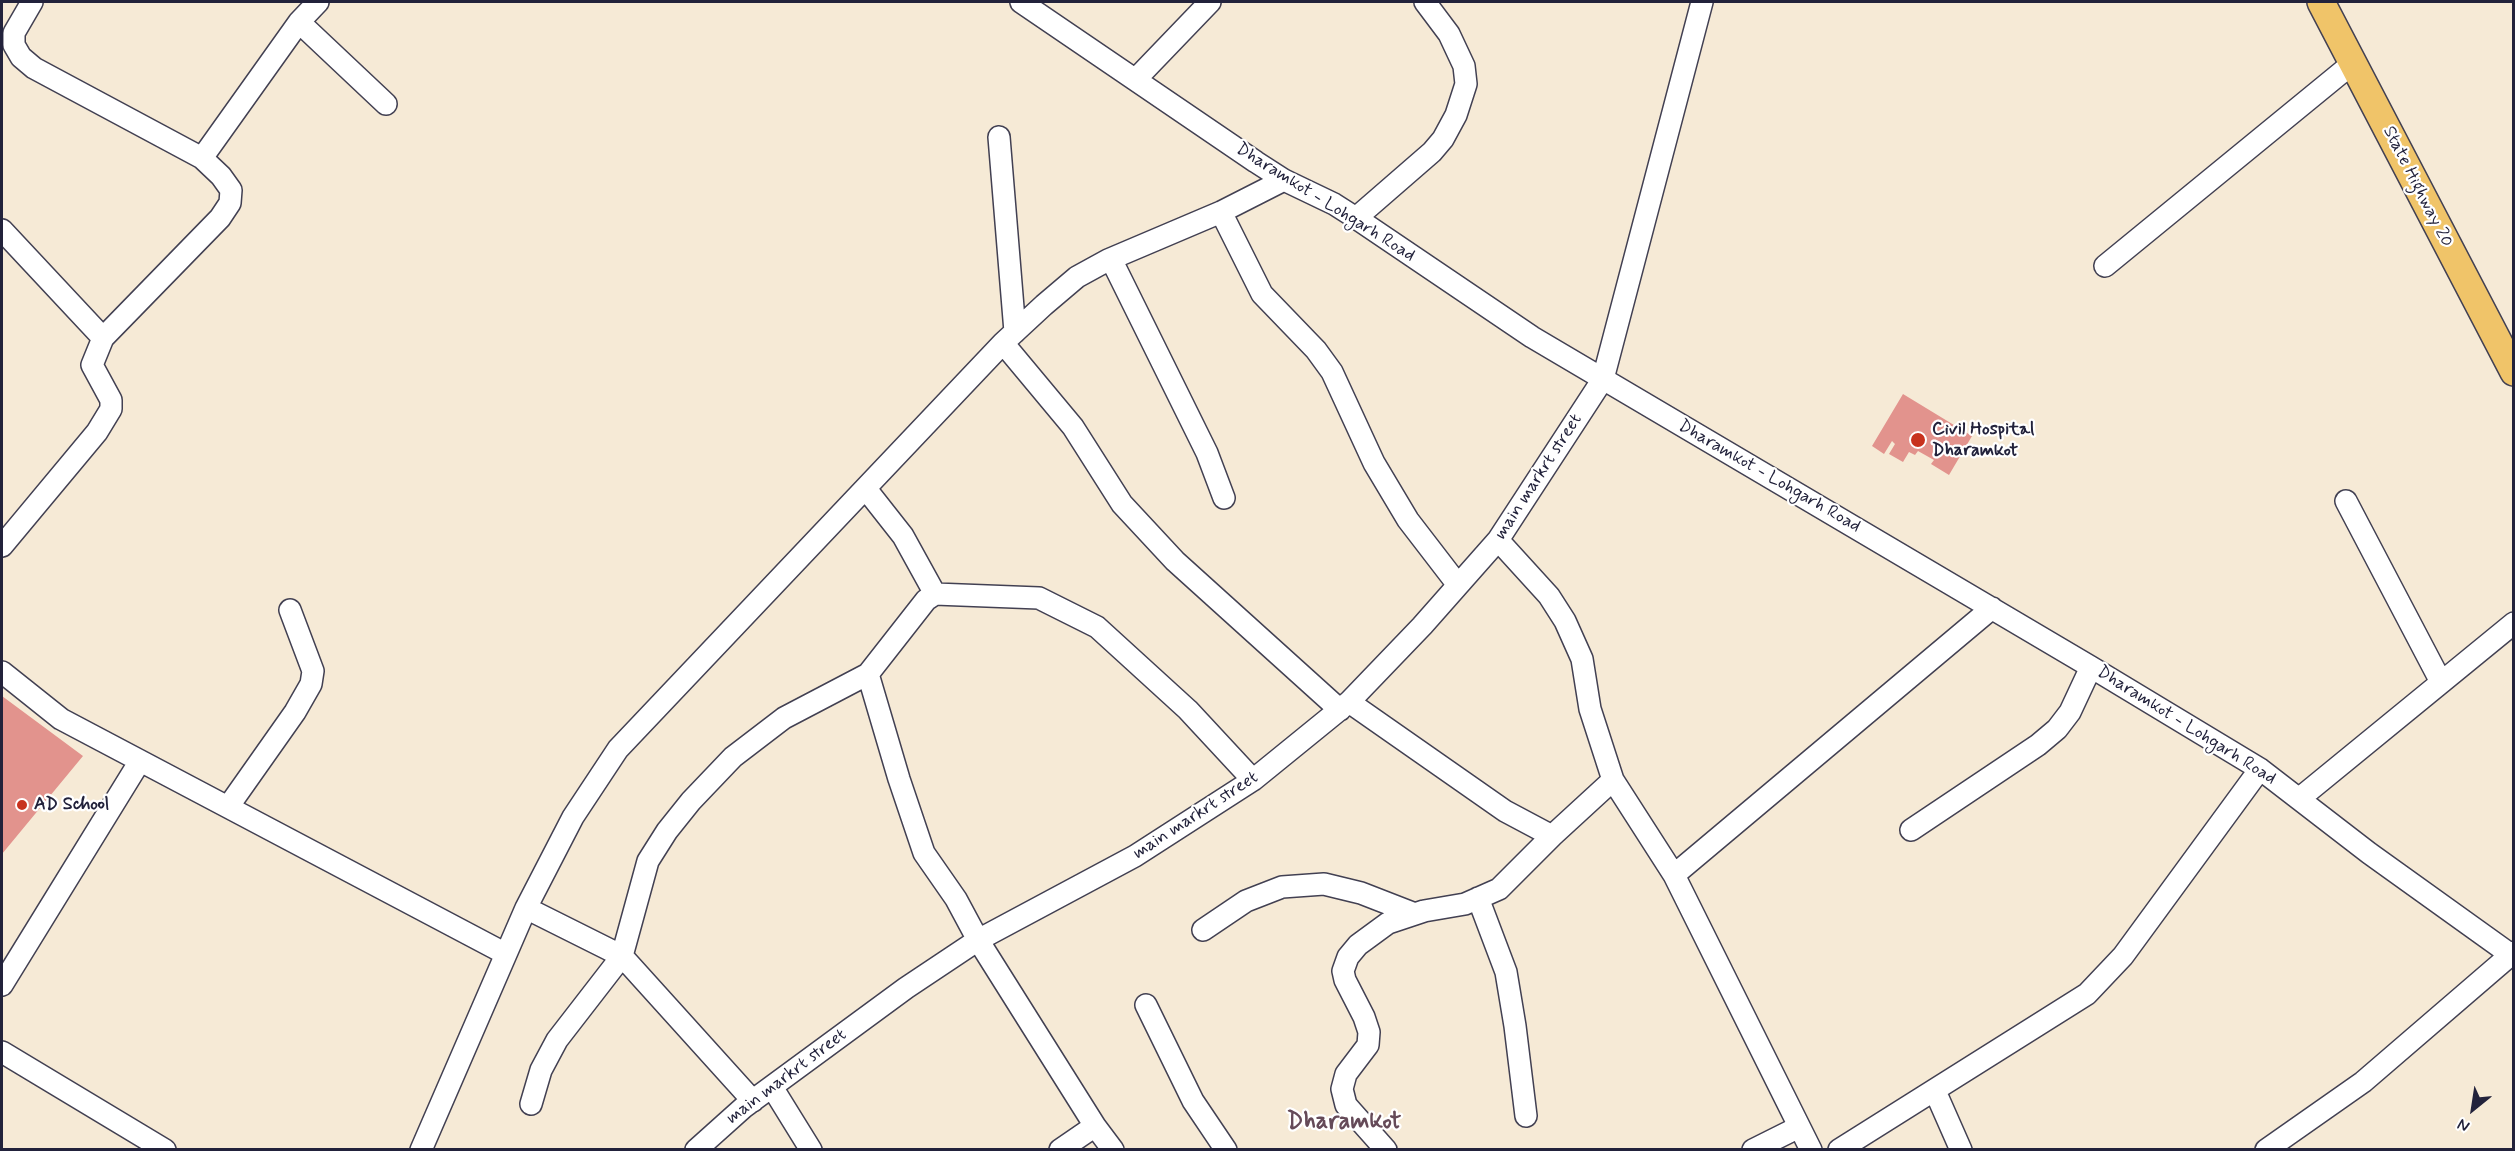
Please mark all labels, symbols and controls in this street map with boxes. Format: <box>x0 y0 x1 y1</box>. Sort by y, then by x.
street label: State Highway 20 <box>2377 123 2457 251</box>
street label: Dharamkot - Lohgarh Road <box>1231 139 1419 267</box>
street label: main markrt street <box>1490 410 1588 544</box>
street label: Dharamkot - Lohgarh Road <box>1674 416 1864 538</box>
place label: Civil Hospital Dharamkot <box>1932 419 2034 462</box>
marker: Civil Hospital Dharamkot <box>1909 431 1927 449</box>
street label: Dharamkot - Lohgarh Road <box>2092 662 2280 790</box>
street label: main markrt street <box>1129 767 1263 865</box>
place label: AD School <box>34 794 109 816</box>
marker: AD School <box>15 798 29 812</box>
street label: main markrt street <box>723 1025 851 1129</box>
north arrow <box>2443 1079 2503 1139</box>
district label: Dharamkot <box>1287 1109 1401 1137</box>
text: N <box>2454 1113 2474 1137</box>

